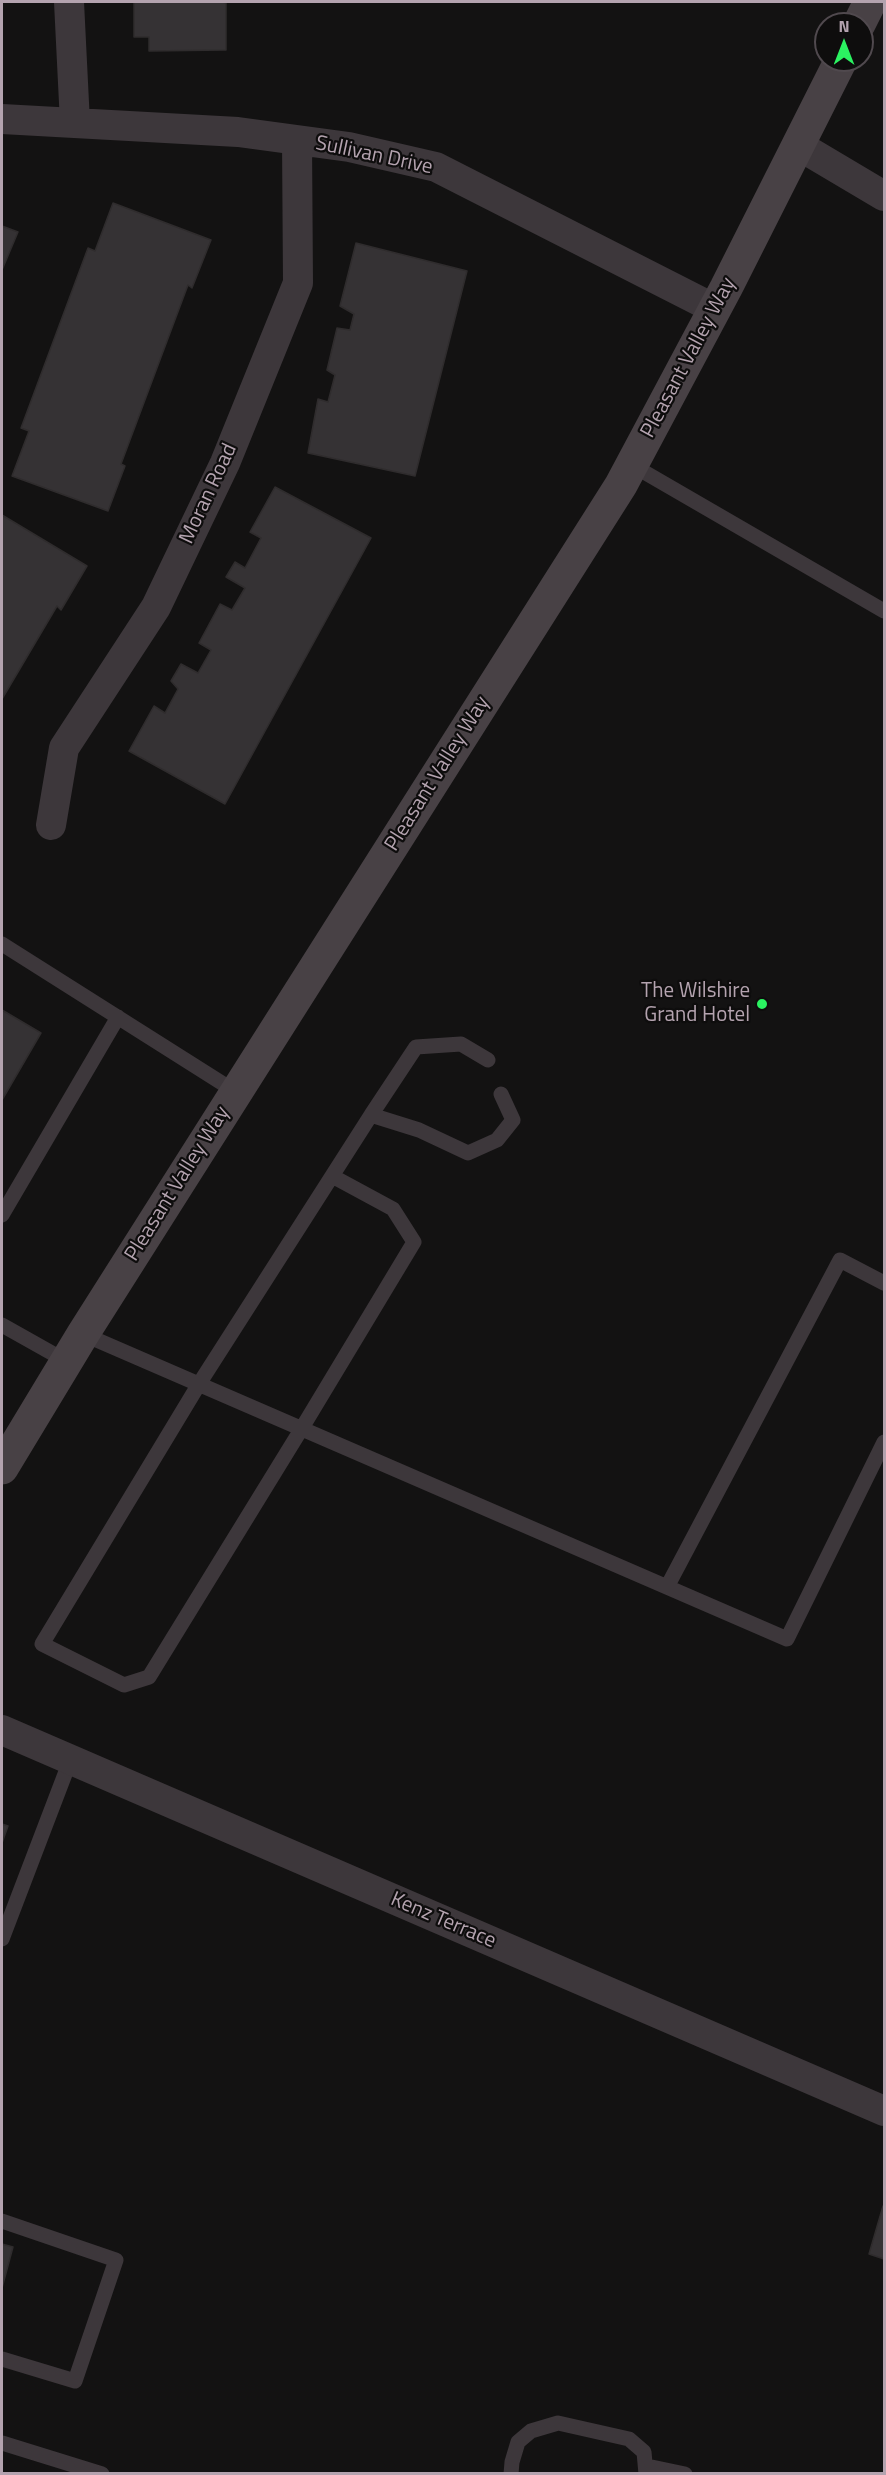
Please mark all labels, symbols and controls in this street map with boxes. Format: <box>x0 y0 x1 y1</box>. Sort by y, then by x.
north arrow <box>814 12 874 72</box>
text: N <box>838 14 850 38</box>
street label: Sullivan Drive <box>313 131 435 181</box>
street label: Pleasant Valley Way <box>636 274 742 442</box>
street label: Moran Road <box>175 440 243 548</box>
street label: Pleasant Valley Way <box>380 692 496 856</box>
place label: The Wilshire Grand Hotel <box>641 979 750 1029</box>
marker: The Wilshire Grand Hotel <box>755 997 769 1011</box>
street label: Pleasant Valley Way <box>120 1102 236 1266</box>
street label: Kenz Terrace <box>386 1887 500 1955</box>

